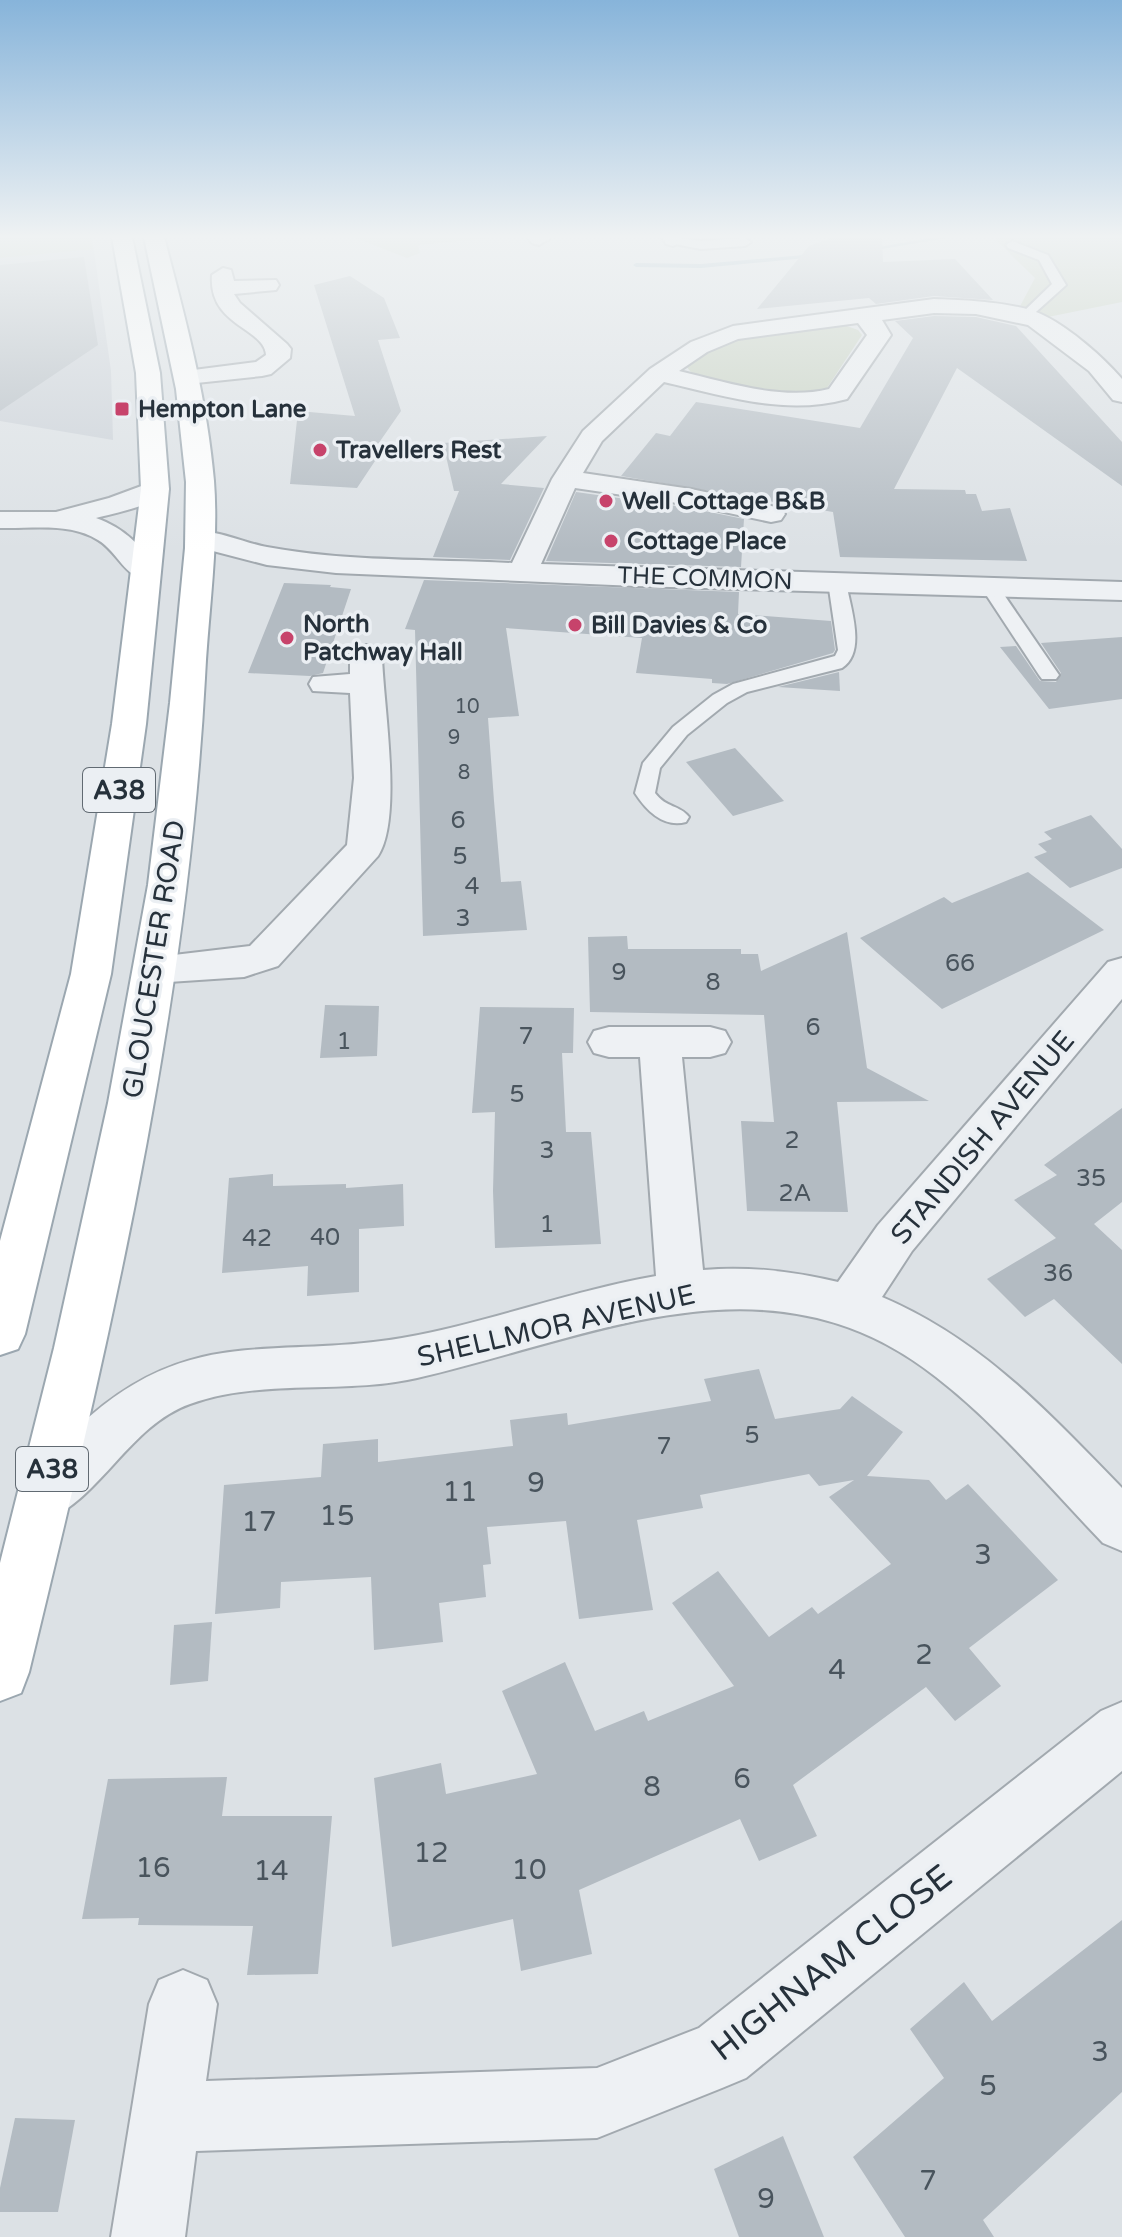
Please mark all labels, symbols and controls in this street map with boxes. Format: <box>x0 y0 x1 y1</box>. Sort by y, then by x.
place label: Hempton Lane <box>138 395 307 424</box>
marker: Hempton Lane <box>113 400 131 418</box>
place label: Travellers Rest <box>335 436 502 465</box>
marker: Travellers Rest <box>311 441 329 459</box>
place label: Well Cottage B&B <box>622 487 825 516</box>
marker: Well Cottage B&B <box>597 492 615 510</box>
place label: Cottage Place <box>627 527 787 556</box>
marker: Cottage Place <box>602 532 620 550</box>
street label: THE COMMON <box>617 561 793 596</box>
place label: North Patchway Hall <box>303 610 463 667</box>
place label: Bill Davies & Co <box>591 611 767 640</box>
marker: Bill Davies & Co <box>566 616 584 634</box>
marker: North Patchway Hall <box>278 629 296 647</box>
house number: 10 <box>454 695 480 719</box>
house number: 9 <box>448 726 460 750</box>
house number: 8 <box>458 761 470 785</box>
road number: A38 <box>83 768 155 812</box>
house number: 6 <box>450 806 466 835</box>
street label: GLOUCESTER ROAD <box>115 818 193 1101</box>
house number: 5 <box>452 842 468 871</box>
house number: 4 <box>464 872 480 901</box>
house number: 3 <box>455 904 471 933</box>
house number: 66 <box>945 949 975 978</box>
house number: 9 <box>611 958 627 987</box>
house number: 8 <box>705 968 721 997</box>
house number: 6 <box>805 1013 821 1042</box>
house number: 7 <box>518 1022 534 1051</box>
street label: STANDISH AVENUE <box>884 1024 1082 1251</box>
house number: 1 <box>336 1027 352 1056</box>
house number: 5 <box>509 1080 525 1109</box>
house number: 2 <box>784 1126 800 1155</box>
house number: 3 <box>539 1136 555 1165</box>
house number: 35 <box>1076 1164 1106 1193</box>
house number: 2A <box>779 1179 811 1208</box>
house number: 1 <box>539 1210 555 1239</box>
house number: 40 <box>310 1223 340 1252</box>
house number: 42 <box>242 1224 272 1253</box>
house number: 36 <box>1043 1259 1073 1288</box>
street label: SHELLMOR AVENUE <box>414 1277 698 1374</box>
house number: 5 <box>744 1421 760 1450</box>
house number: 7 <box>656 1432 672 1461</box>
road number: A38 <box>16 1447 88 1491</box>
house number: 9 <box>527 1466 545 1500</box>
house number: 11 <box>442 1475 478 1509</box>
house number: 15 <box>319 1499 355 1533</box>
house number: 17 <box>241 1505 277 1539</box>
house number: 3 <box>974 1538 992 1572</box>
house number: 2 <box>915 1638 933 1672</box>
house number: 4 <box>828 1653 846 1687</box>
house number: 6 <box>733 1762 751 1796</box>
house number: 8 <box>643 1770 661 1804</box>
house number: 12 <box>413 1836 449 1870</box>
house number: 16 <box>135 1851 171 1885</box>
house number: 10 <box>511 1853 547 1887</box>
house number: 14 <box>253 1854 289 1888</box>
street label: HIGHNAM CLOSE <box>703 1856 961 2070</box>
house number: 3 <box>1091 2035 1109 2069</box>
house number: 5 <box>979 2069 997 2103</box>
house number: 7 <box>919 2164 937 2198</box>
house number: 9 <box>757 2182 775 2216</box>

